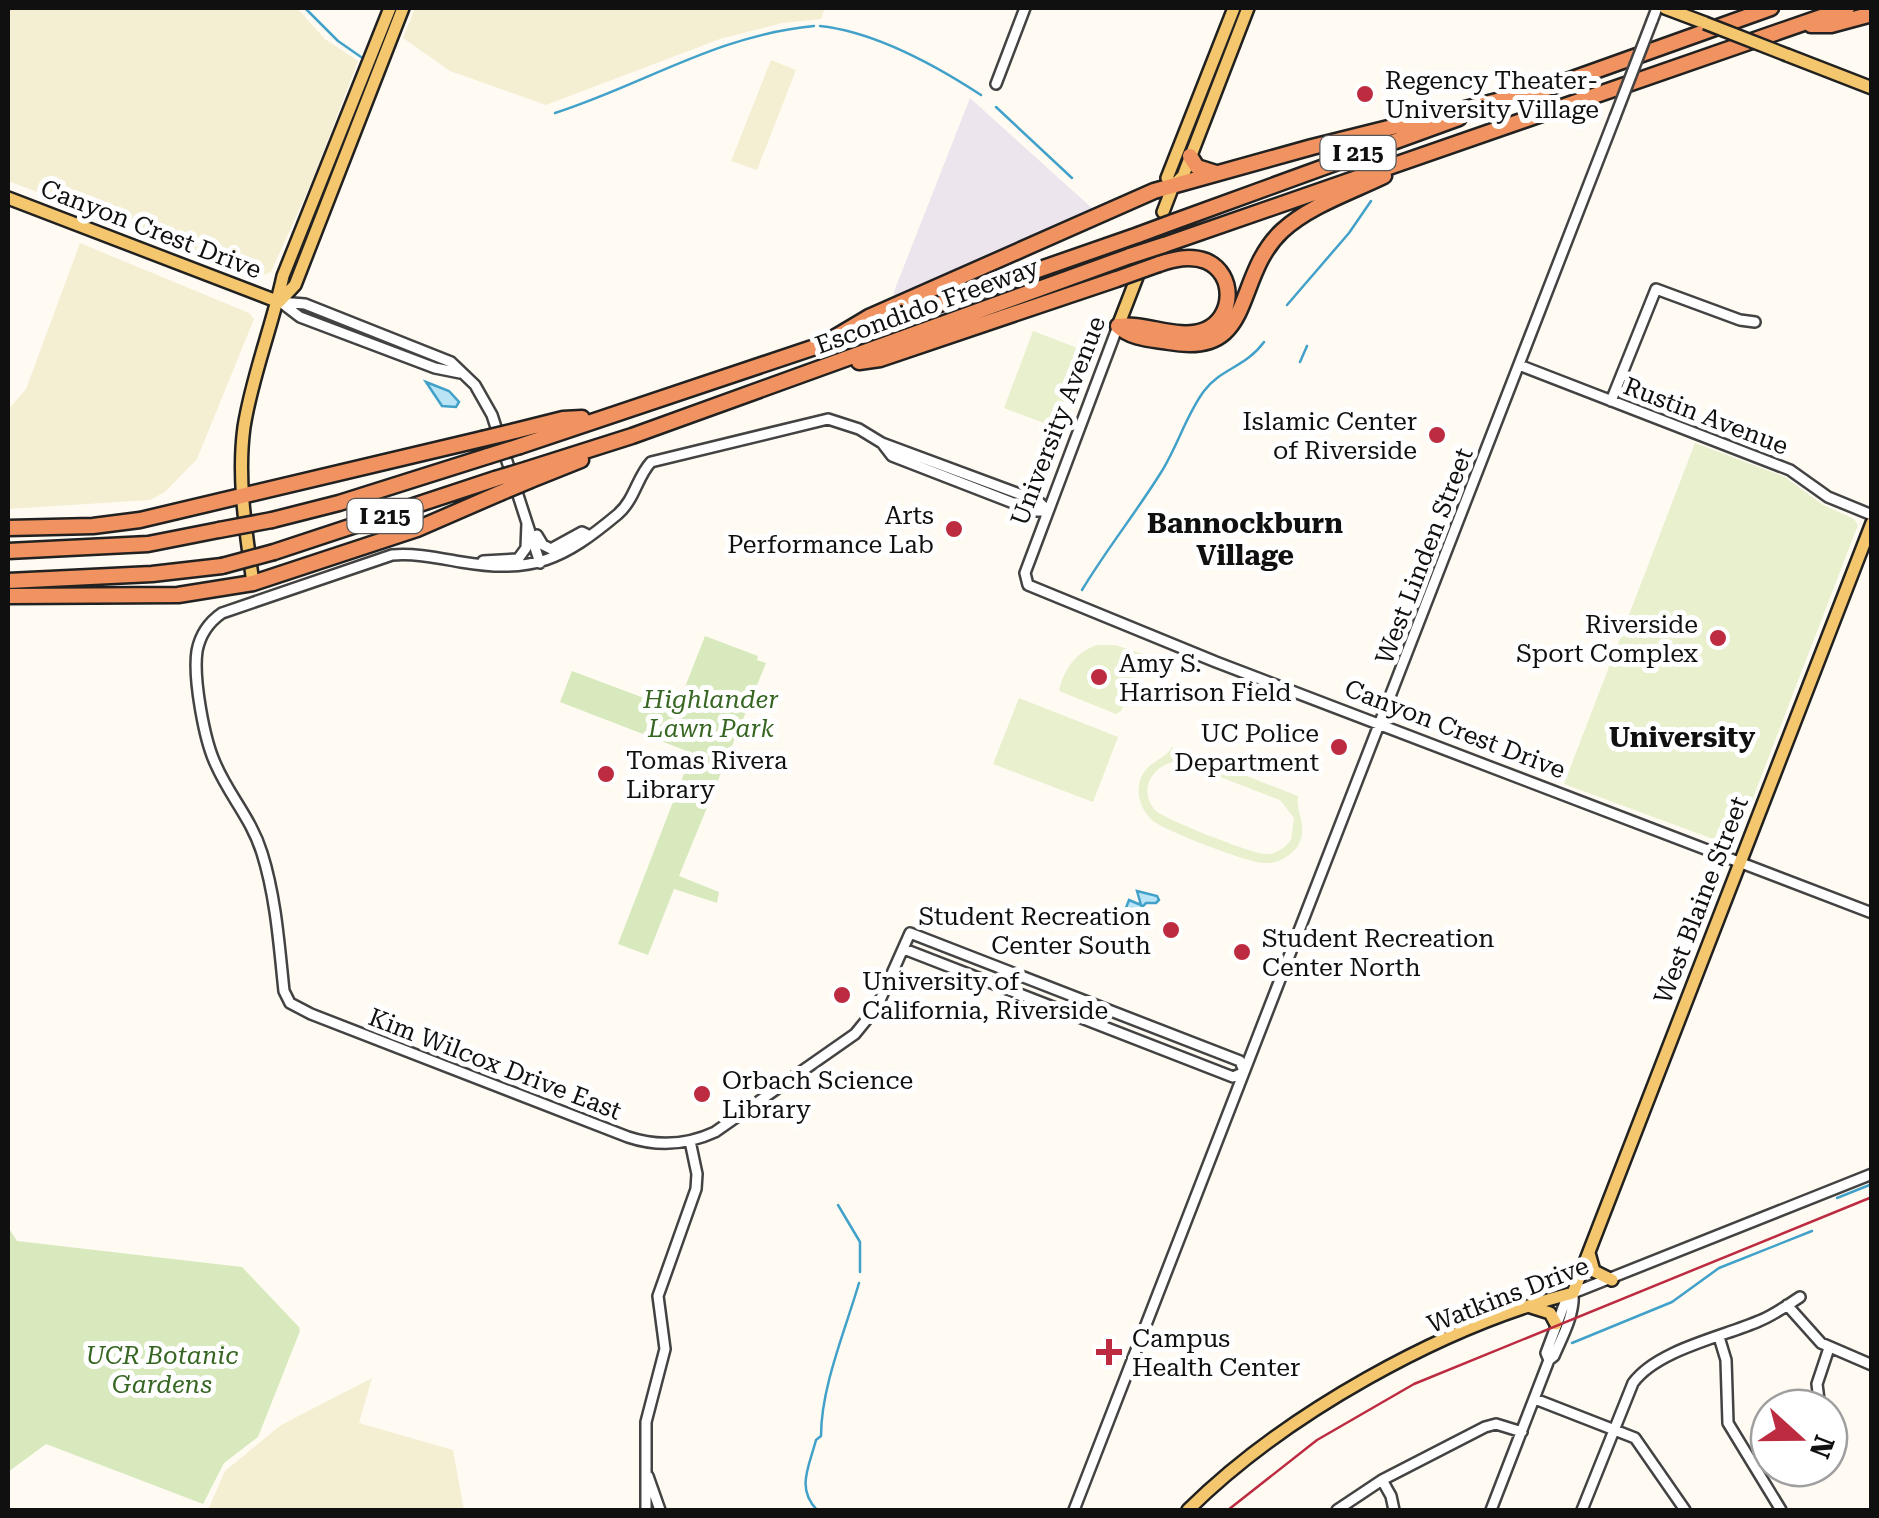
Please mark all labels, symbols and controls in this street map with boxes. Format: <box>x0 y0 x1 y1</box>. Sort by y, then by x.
place label: Regency Theater- University Village <box>1385 66 1599 124</box>
marker: Regency Theater- University Village <box>1354 83 1376 105</box>
road number: I 215 <box>1320 136 1396 170</box>
street label: Canyon Crest Drive <box>37 174 265 284</box>
street label: Escondido Freeway <box>811 252 1043 360</box>
street label: University Avenue <box>1005 312 1111 530</box>
street label: Rustin Avenue <box>1620 371 1792 461</box>
place label: Islamic Center of Riverside <box>1242 407 1417 465</box>
marker: Islamic Center of Riverside <box>1426 424 1448 446</box>
street label: West Linden Street <box>1369 444 1479 668</box>
road number: I 215 <box>348 499 422 533</box>
place label: Arts Performance Lab <box>727 501 934 559</box>
district label: Bannockburn Village <box>1147 507 1343 572</box>
marker: Arts Performance Lab <box>943 518 965 540</box>
place label: Riverside Sport Complex <box>1516 610 1699 668</box>
marker: Riverside Sport Complex <box>1707 627 1729 649</box>
place label: Amy S. Harrison Field <box>1119 649 1292 707</box>
marker: Amy S. Harrison Field <box>1088 666 1110 688</box>
street label: Canyon Crest Drive <box>1341 674 1569 784</box>
park label: Highlander Lawn Park <box>642 685 779 743</box>
place label: UC Police Department <box>1174 719 1319 777</box>
district label: University <box>1609 721 1755 754</box>
marker: UC Police Department <box>1328 736 1350 758</box>
place label: Tomas Rivera Library <box>626 746 788 804</box>
marker: Tomas Rivera Library <box>595 763 617 785</box>
street label: West Blaine Street <box>1648 792 1754 1008</box>
place label: Student Recreation Center South <box>919 902 1151 960</box>
marker: Student Recreation Center South <box>1160 919 1182 941</box>
place label: Student Recreation Center North <box>1262 924 1494 982</box>
marker: Student Recreation Center North <box>1231 941 1253 963</box>
place label: University of California, Riverside <box>862 967 1108 1025</box>
marker: University of California, Riverside <box>831 984 853 1006</box>
street label: Kim Wilcox Drive East <box>364 1002 626 1126</box>
place label: Orbach Science Library <box>722 1066 913 1124</box>
marker: Orbach Science Library <box>691 1083 713 1105</box>
street label: Watkins Drive <box>1423 1251 1593 1339</box>
place label: Campus Health Center <box>1132 1324 1300 1382</box>
marker: Campus Health Center <box>1096 1339 1122 1365</box>
park label: UCR Botanic Gardens <box>86 1341 238 1399</box>
north arrow <box>1749 1388 1849 1488</box>
text: N <box>1803 1431 1841 1463</box>

